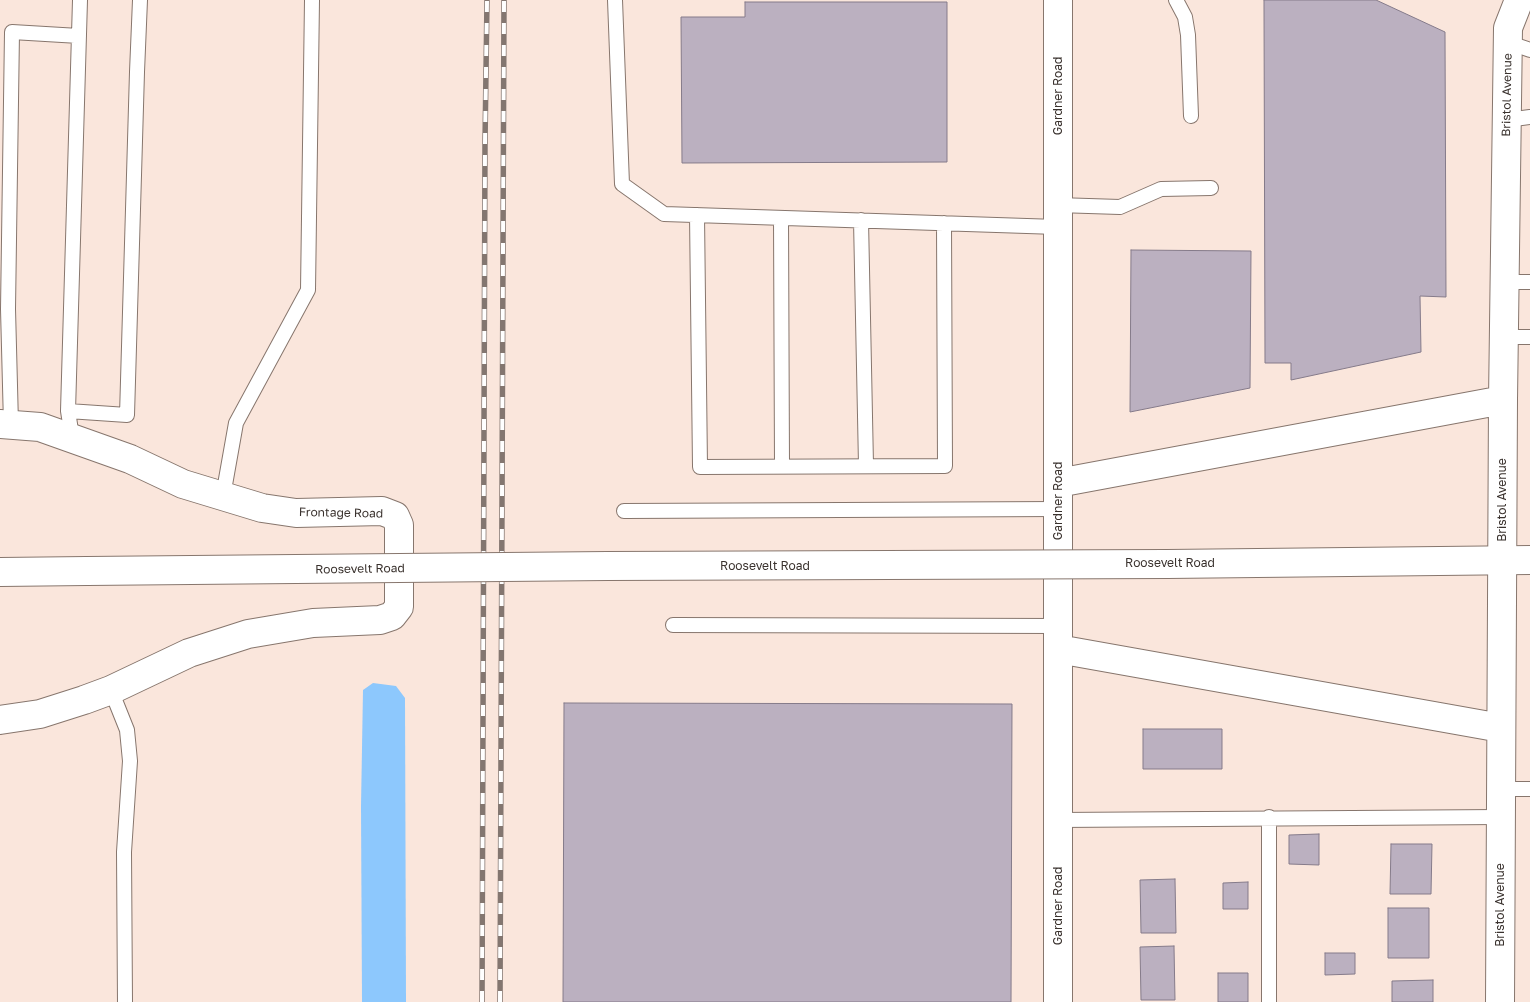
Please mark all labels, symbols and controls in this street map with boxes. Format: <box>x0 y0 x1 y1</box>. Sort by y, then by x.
street label: Bristol Avenue <box>1499 53 1515 137</box>
street label: Gardner Road <box>1051 57 1065 135</box>
street label: Bristol Avenue <box>1495 458 1509 542</box>
street label: Gardner Road <box>1051 462 1065 540</box>
street label: Frontage Road <box>299 505 383 521</box>
street label: Roosevelt Road <box>1125 556 1215 570</box>
street label: Roosevelt Road <box>720 559 810 573</box>
street label: Roosevelt Road <box>315 561 405 577</box>
street label: Bristol Avenue <box>1493 863 1507 947</box>
street label: Gardner Road <box>1051 867 1065 945</box>

